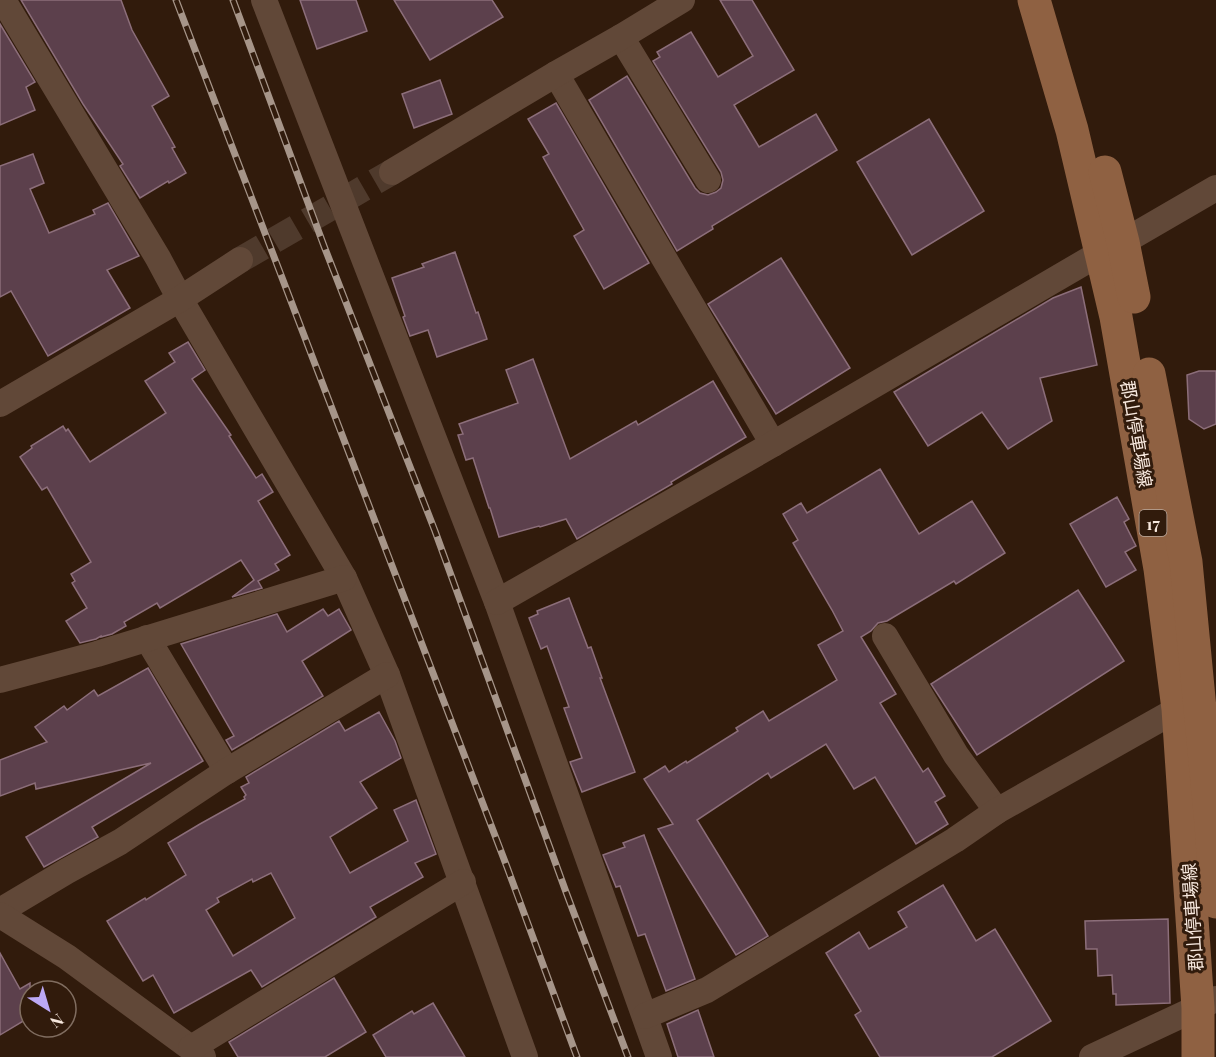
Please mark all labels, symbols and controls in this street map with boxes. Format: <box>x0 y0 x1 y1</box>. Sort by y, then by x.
street label: 郡山停車場線 <box>1116 379 1158 489</box>
road number: 17 <box>1140 510 1166 536</box>
street label: 郡山停車場線 <box>1176 862 1208 972</box>
north arrow <box>18 979 78 1039</box>
text: N <box>46 1010 68 1034</box>

